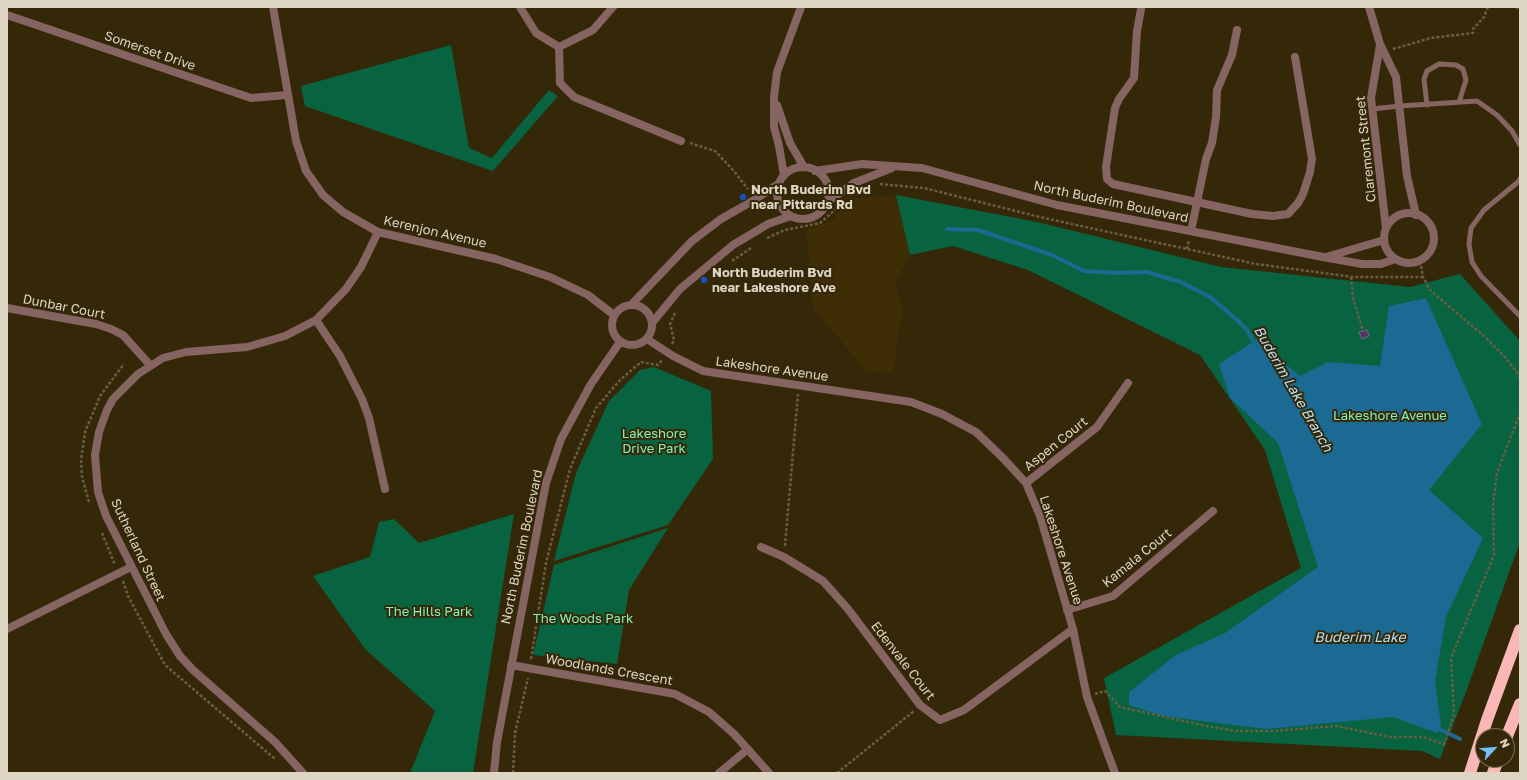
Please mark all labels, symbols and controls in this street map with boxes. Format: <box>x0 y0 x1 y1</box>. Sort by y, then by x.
street label: Somerset Drive <box>102 28 198 74</box>
street label: Claremont Street <box>1353 95 1379 203</box>
street label: North Buderim Boulevard <box>1032 178 1190 226</box>
place label: North Buderim Bvd near Pittards Rd <box>751 182 871 213</box>
marker: North Buderim Bvd near Pittards Rd <box>738 192 748 202</box>
street label: Kerenjon Avenue <box>382 213 488 251</box>
place label: North Buderim Bvd near Lakeshore Ave <box>712 265 836 296</box>
marker: North Buderim Bvd near Lakeshore Ave <box>699 275 709 285</box>
street label: Dunbar Court <box>21 291 107 323</box>
water label: Buderim Lake Branch <box>1250 323 1336 455</box>
street label: Lakeshore Avenue <box>715 353 829 385</box>
park label: Lakeshore Avenue <box>1333 408 1447 424</box>
street label: Aspen Court <box>1021 414 1091 474</box>
park label: Lakeshore Drive Park <box>622 426 686 457</box>
street label: North Buderim Boulevard <box>498 468 546 626</box>
street label: Lakeshore Avenue <box>1036 493 1086 607</box>
street label: Sutherland Street <box>107 496 169 604</box>
street label: Kamala Court <box>1099 525 1175 591</box>
park label: The Hills Park <box>386 604 472 620</box>
park label: The Woods Park <box>533 611 633 627</box>
street label: Edenvale Court <box>868 619 938 703</box>
water label: Buderim Lake <box>1314 630 1406 646</box>
street label: Woodlands Crescent <box>544 651 674 689</box>
north arrow <box>1475 728 1515 768</box>
text: N <box>1498 736 1513 750</box>

